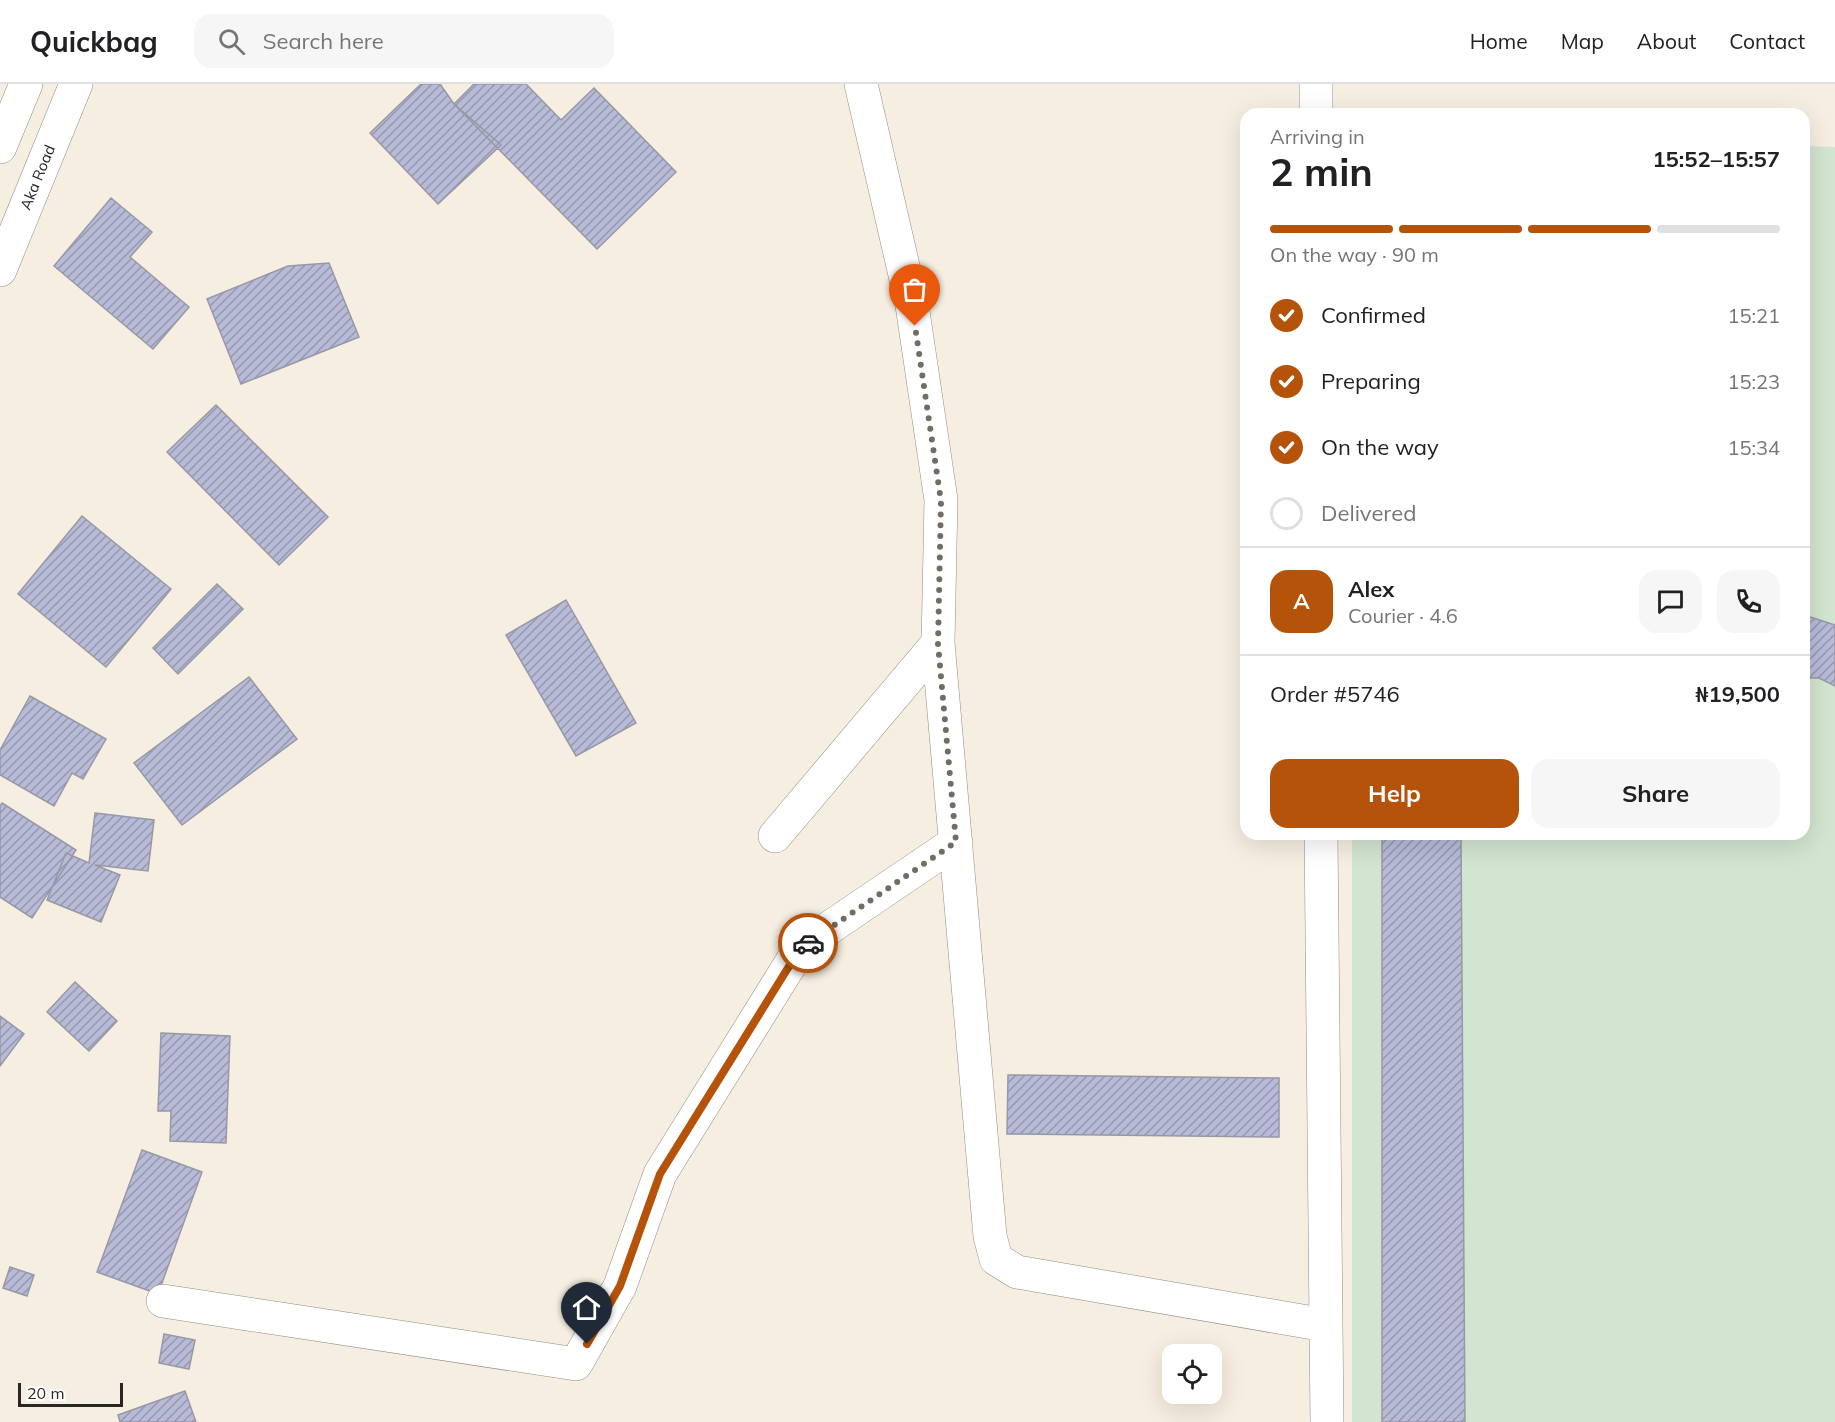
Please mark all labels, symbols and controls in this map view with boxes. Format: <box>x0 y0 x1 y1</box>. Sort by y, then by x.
search box <box>194 14 614 68</box>
text: Quickbag <box>30 24 158 59</box>
icon: search <box>215 25 248 58</box>
text: Search here <box>263 27 384 55</box>
text: Home <box>1470 28 1528 54</box>
text: Map <box>1561 28 1604 54</box>
text: About <box>1637 28 1696 54</box>
text: Contact <box>1729 28 1805 54</box>
text: Arriving in <box>1270 124 1365 149</box>
street label: Aka Road <box>16 142 59 213</box>
text: 15:52–15:57 <box>1652 145 1780 173</box>
text: 2 min <box>1270 147 1373 196</box>
text: On the way · 90 m <box>1270 242 1439 267</box>
pin <box>889 264 940 326</box>
icon: bag <box>898 273 931 306</box>
icon: check <box>1270 299 1303 332</box>
text: Confirmed <box>1321 301 1426 329</box>
text: 15:21 <box>1727 303 1780 328</box>
icon: check <box>1270 365 1303 398</box>
text: Preparing <box>1321 367 1421 395</box>
text: 15:23 <box>1727 369 1780 394</box>
icon: check <box>1270 431 1303 464</box>
text: On the way <box>1321 433 1439 461</box>
text: 15:34 <box>1727 435 1780 460</box>
text: Delivered <box>1321 499 1416 527</box>
button: chat <box>1639 570 1702 633</box>
button: phone <box>1717 570 1780 633</box>
text: Alex <box>1348 575 1394 603</box>
text: A <box>1293 587 1310 615</box>
text: Courier · 4.6 <box>1348 603 1458 628</box>
text: Order #5746 <box>1270 680 1400 708</box>
text: ₦19,500 <box>1695 680 1780 708</box>
button: Help <box>1270 759 1519 828</box>
button: Share <box>1531 759 1780 828</box>
courier <box>778 913 838 973</box>
icon: car <box>792 927 825 960</box>
pin <box>561 1282 612 1344</box>
icon: home <box>570 1291 603 1324</box>
map controls <box>1162 1344 1222 1404</box>
button: locate <box>1162 1344 1222 1404</box>
scale bar <box>18 1380 123 1408</box>
text: 20 m <box>27 1383 64 1403</box>

